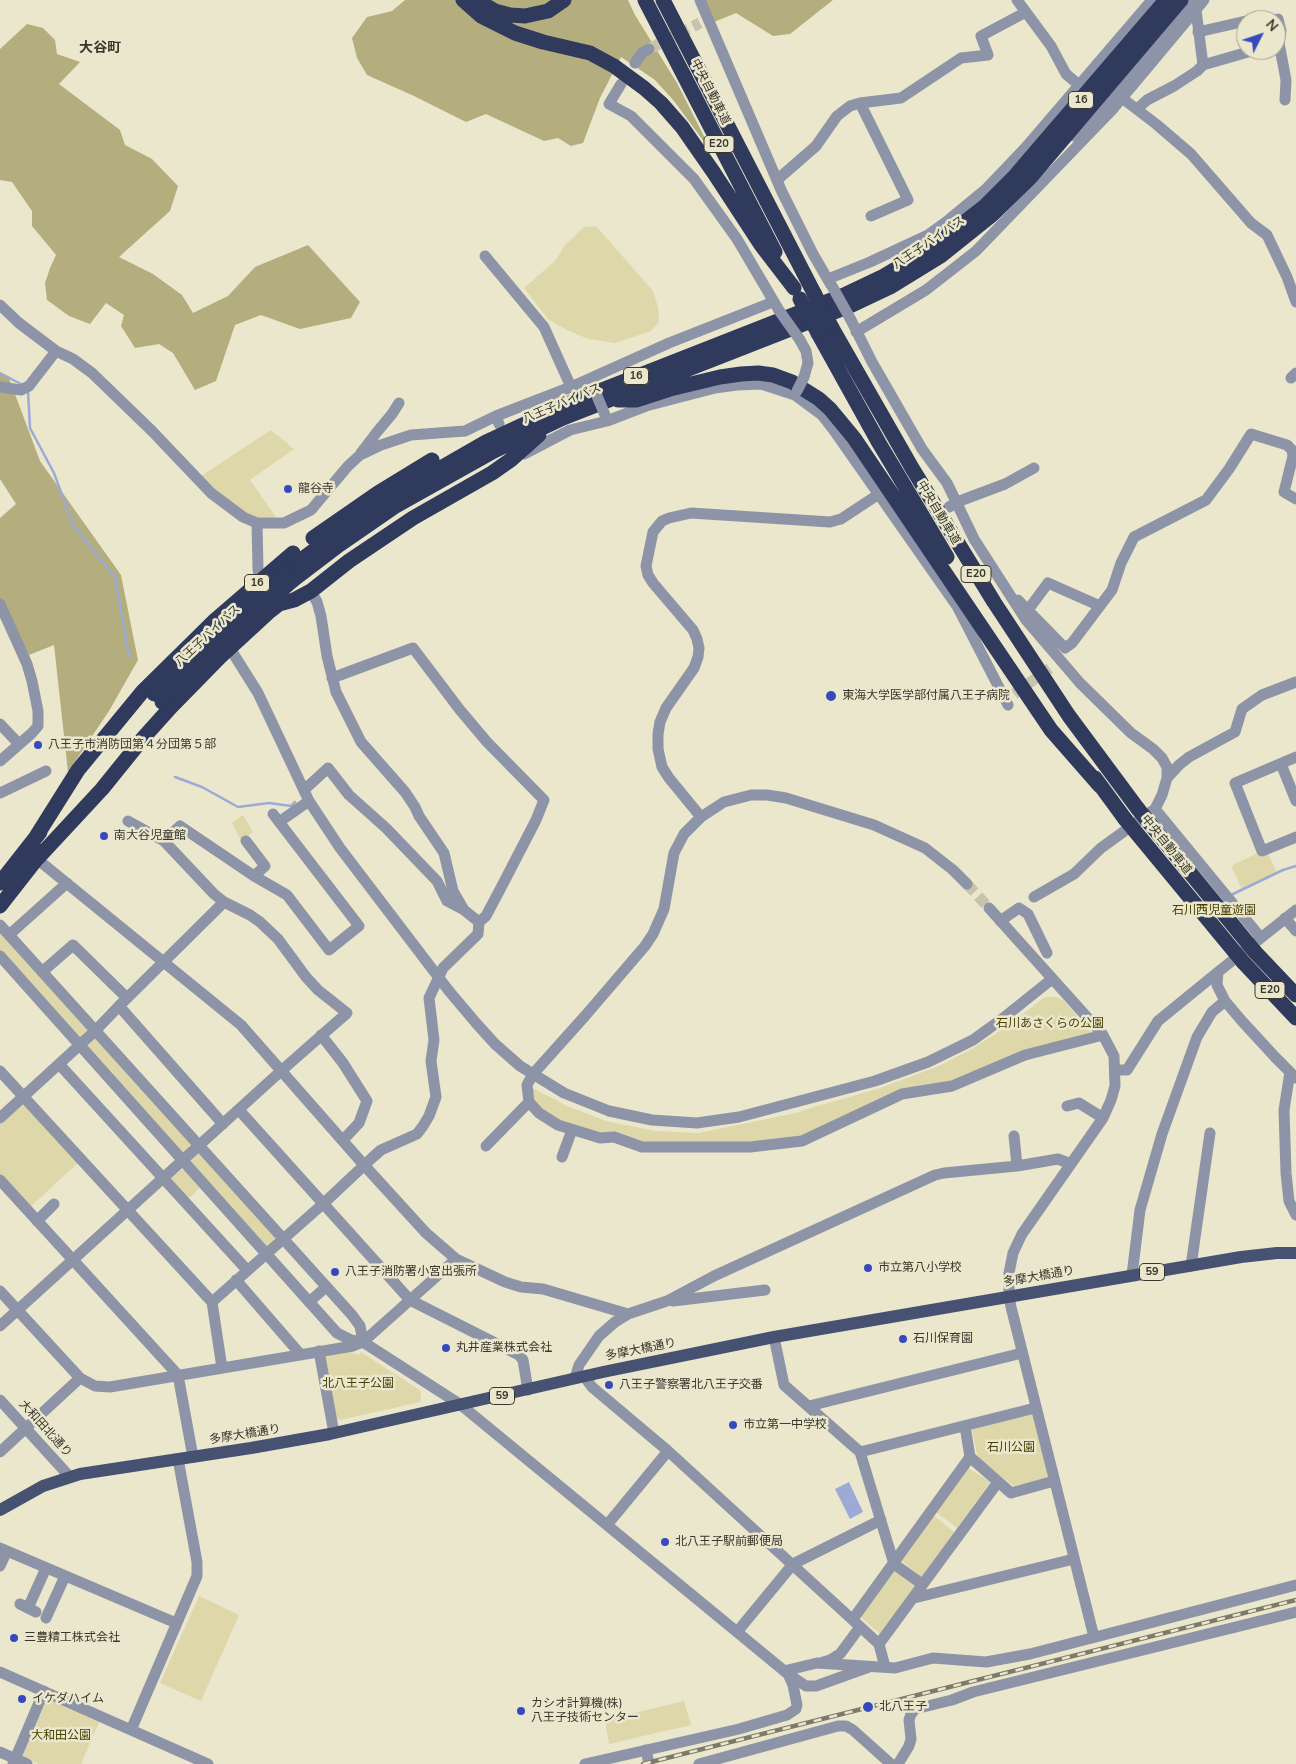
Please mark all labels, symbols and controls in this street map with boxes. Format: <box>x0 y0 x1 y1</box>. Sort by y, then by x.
north arrow <box>1236 10 1286 60</box>
text: N <box>1261 15 1283 36</box>
district label: 大谷町 <box>79 41 121 57</box>
street label: 中央自動車道 <box>687 57 733 127</box>
road number: 16 <box>1068 92 1094 108</box>
road number: E20 <box>704 136 734 152</box>
street label: 八王子バイパス <box>890 214 968 272</box>
road number: 16 <box>624 368 648 384</box>
street label: 八王子バイパス <box>521 381 603 427</box>
street label: 中央自動車道 <box>913 478 963 548</box>
place label: 龍谷寺 <box>298 482 334 496</box>
marker: 龍谷寺 <box>282 483 294 495</box>
road number: E20 <box>961 566 991 582</box>
road number: 16 <box>244 574 270 592</box>
street label: 八王子バイパス <box>172 602 244 670</box>
marker: 東海大学医学部付属八王子病院 <box>824 689 838 703</box>
place label: 東海大学医学部付属八王子病院 <box>842 689 1010 703</box>
place label: 八王子市消防団第４分団第５部 <box>48 738 216 752</box>
marker: 八王子市消防団第４分団第５部 <box>32 739 44 751</box>
street label: 中央自動車道 <box>1138 812 1194 878</box>
place label: 南大谷児童館 <box>114 829 186 843</box>
marker: 南大谷児童館 <box>98 830 110 842</box>
park label: 石川西児童遊園 <box>1172 904 1256 918</box>
road number: E20 <box>1255 982 1285 998</box>
park label: 石川あさくらの公園 <box>996 1017 1104 1031</box>
place label: 市立第八小学校 <box>878 1261 962 1275</box>
marker: 市立第八小学校 <box>862 1262 874 1274</box>
street label: 多摩大橋通り <box>1002 1264 1076 1290</box>
road number: 59 <box>1140 1264 1164 1280</box>
place label: 八王子消防署小宮出張所 <box>345 1265 477 1279</box>
marker: 八王子消防署小宮出張所 <box>329 1266 341 1278</box>
place label: 石川保育園 <box>913 1332 973 1346</box>
marker: 石川保育園 <box>897 1333 909 1345</box>
street label: 多摩大橋通り <box>604 1336 678 1364</box>
place label: 丸井産業株式会社 <box>456 1341 552 1355</box>
marker: 丸井産業株式会社 <box>440 1342 452 1354</box>
park label: 北八王子公園 <box>322 1377 394 1391</box>
place label: 八王子警察署北八王子交番 <box>619 1378 763 1392</box>
marker: 八王子警察署北八王子交番 <box>603 1379 615 1391</box>
road number: 59 <box>490 1388 514 1404</box>
street label: 大和田北通り <box>16 1397 74 1461</box>
place label: 市立第一中学校 <box>743 1418 827 1432</box>
marker: 市立第一中学校 <box>727 1419 739 1431</box>
street label: 多摩大橋通り <box>208 1422 282 1448</box>
park label: 石川公園 <box>987 1441 1035 1455</box>
place label: 北八王子駅前郵便局 <box>675 1535 783 1549</box>
marker: 北八王子駅前郵便局 <box>659 1536 671 1548</box>
place label: 三豊精工株式会社 <box>24 1631 120 1645</box>
marker: 三豊精工株式会社 <box>8 1632 20 1644</box>
place label: イケダハイム <box>32 1692 104 1706</box>
marker: イケダハイム <box>16 1693 28 1705</box>
place label: カシオ計算機(株) 八王子技術センター <box>531 1697 639 1725</box>
marker: 北八王子 <box>861 1700 875 1714</box>
place label: 北八王子 <box>879 1700 927 1714</box>
marker: カシオ計算機(株) 八王子技術センター <box>515 1705 527 1717</box>
park label: 大和田公園 <box>31 1729 91 1743</box>

